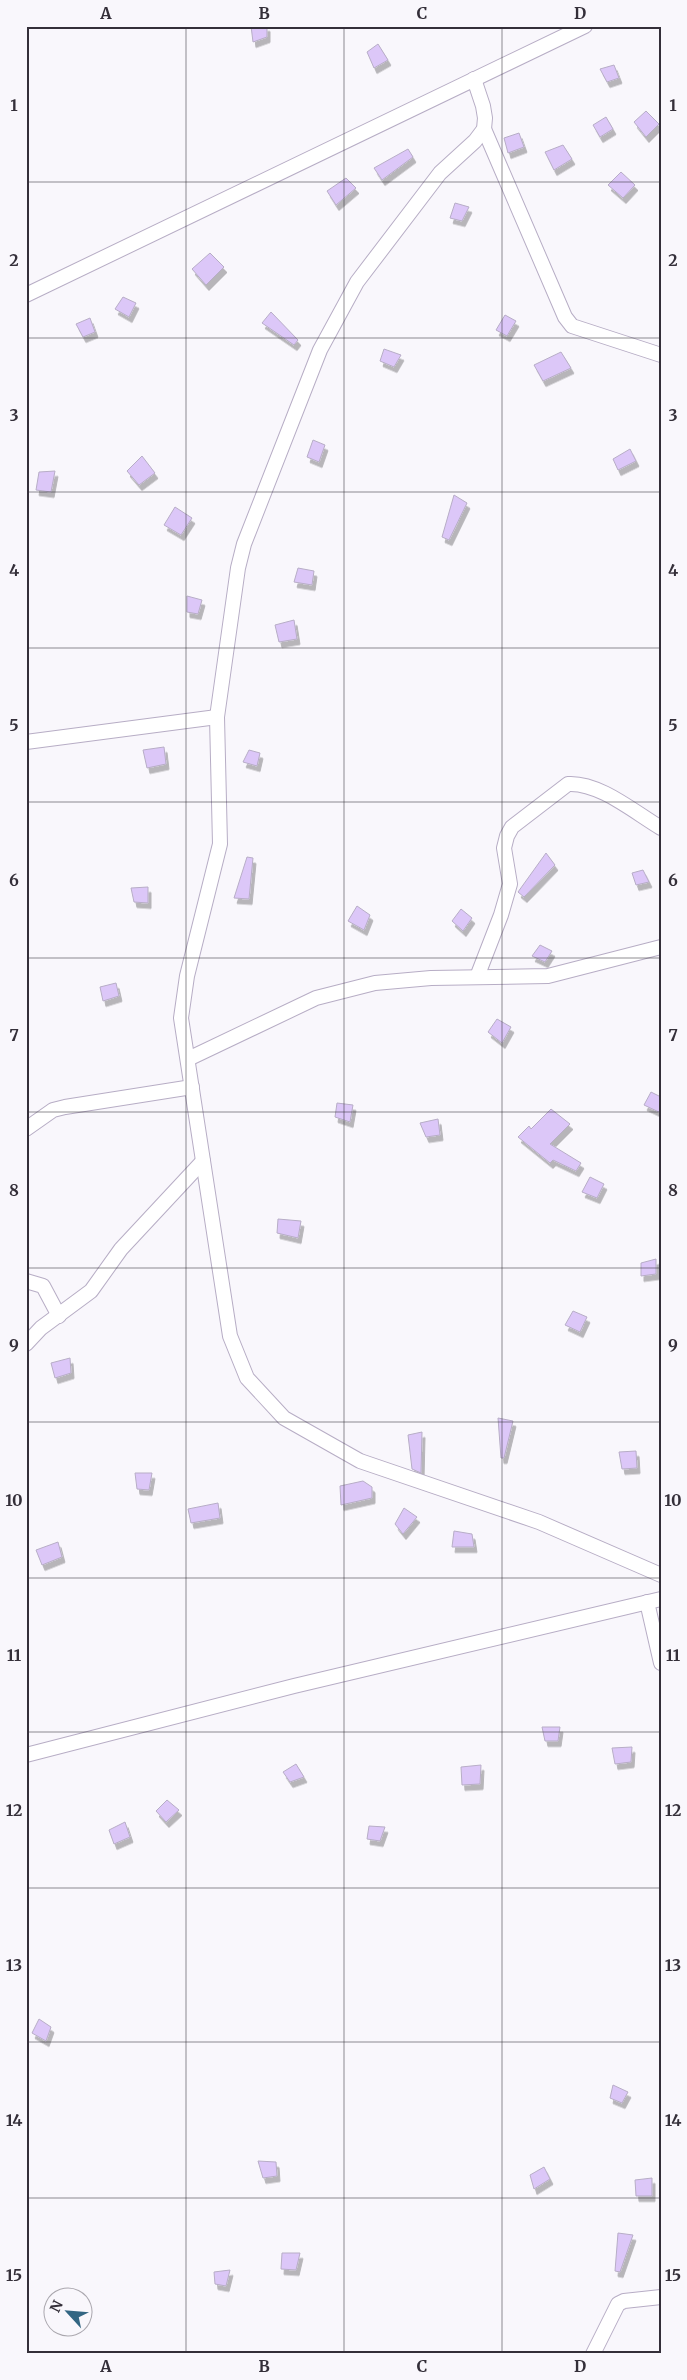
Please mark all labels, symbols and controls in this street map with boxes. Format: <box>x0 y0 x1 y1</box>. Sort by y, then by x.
text: A <box>99 3 112 23</box>
text: B <box>258 3 270 23</box>
text: C <box>417 3 427 23</box>
text: D <box>574 3 586 23</box>
text: 1 <box>10 95 18 115</box>
text: 1 <box>669 95 677 115</box>
text: 2 <box>9 250 19 270</box>
text: 2 <box>668 250 678 270</box>
text: 3 <box>9 405 19 425</box>
text: 3 <box>668 405 678 425</box>
text: 4 <box>9 560 19 580</box>
text: 4 <box>668 560 678 580</box>
text: 5 <box>9 715 19 735</box>
text: 5 <box>668 715 678 735</box>
text: 6 <box>9 870 19 890</box>
text: 6 <box>668 870 678 890</box>
text: 7 <box>9 1025 19 1045</box>
text: 7 <box>668 1025 678 1045</box>
text: 8 <box>9 1180 19 1200</box>
text: 8 <box>668 1180 678 1200</box>
text: 9 <box>9 1335 19 1355</box>
text: 9 <box>668 1335 678 1355</box>
text: 10 <box>5 1490 23 1510</box>
text: 10 <box>664 1490 682 1510</box>
text: 11 <box>7 1645 22 1665</box>
text: 11 <box>666 1645 681 1665</box>
text: 12 <box>6 1800 22 1820</box>
text: 12 <box>665 1800 681 1820</box>
text: 13 <box>6 1955 22 1975</box>
text: 13 <box>665 1955 681 1975</box>
text: 14 <box>6 2110 22 2130</box>
text: 14 <box>665 2110 681 2130</box>
text: 15 <box>6 2265 22 2285</box>
text: 15 <box>665 2265 681 2285</box>
north arrow <box>42 2288 92 2338</box>
text: N <box>46 2297 67 2315</box>
text: A <box>99 2356 112 2376</box>
text: B <box>258 2356 270 2376</box>
text: C <box>417 2356 427 2376</box>
text: D <box>574 2356 586 2376</box>

